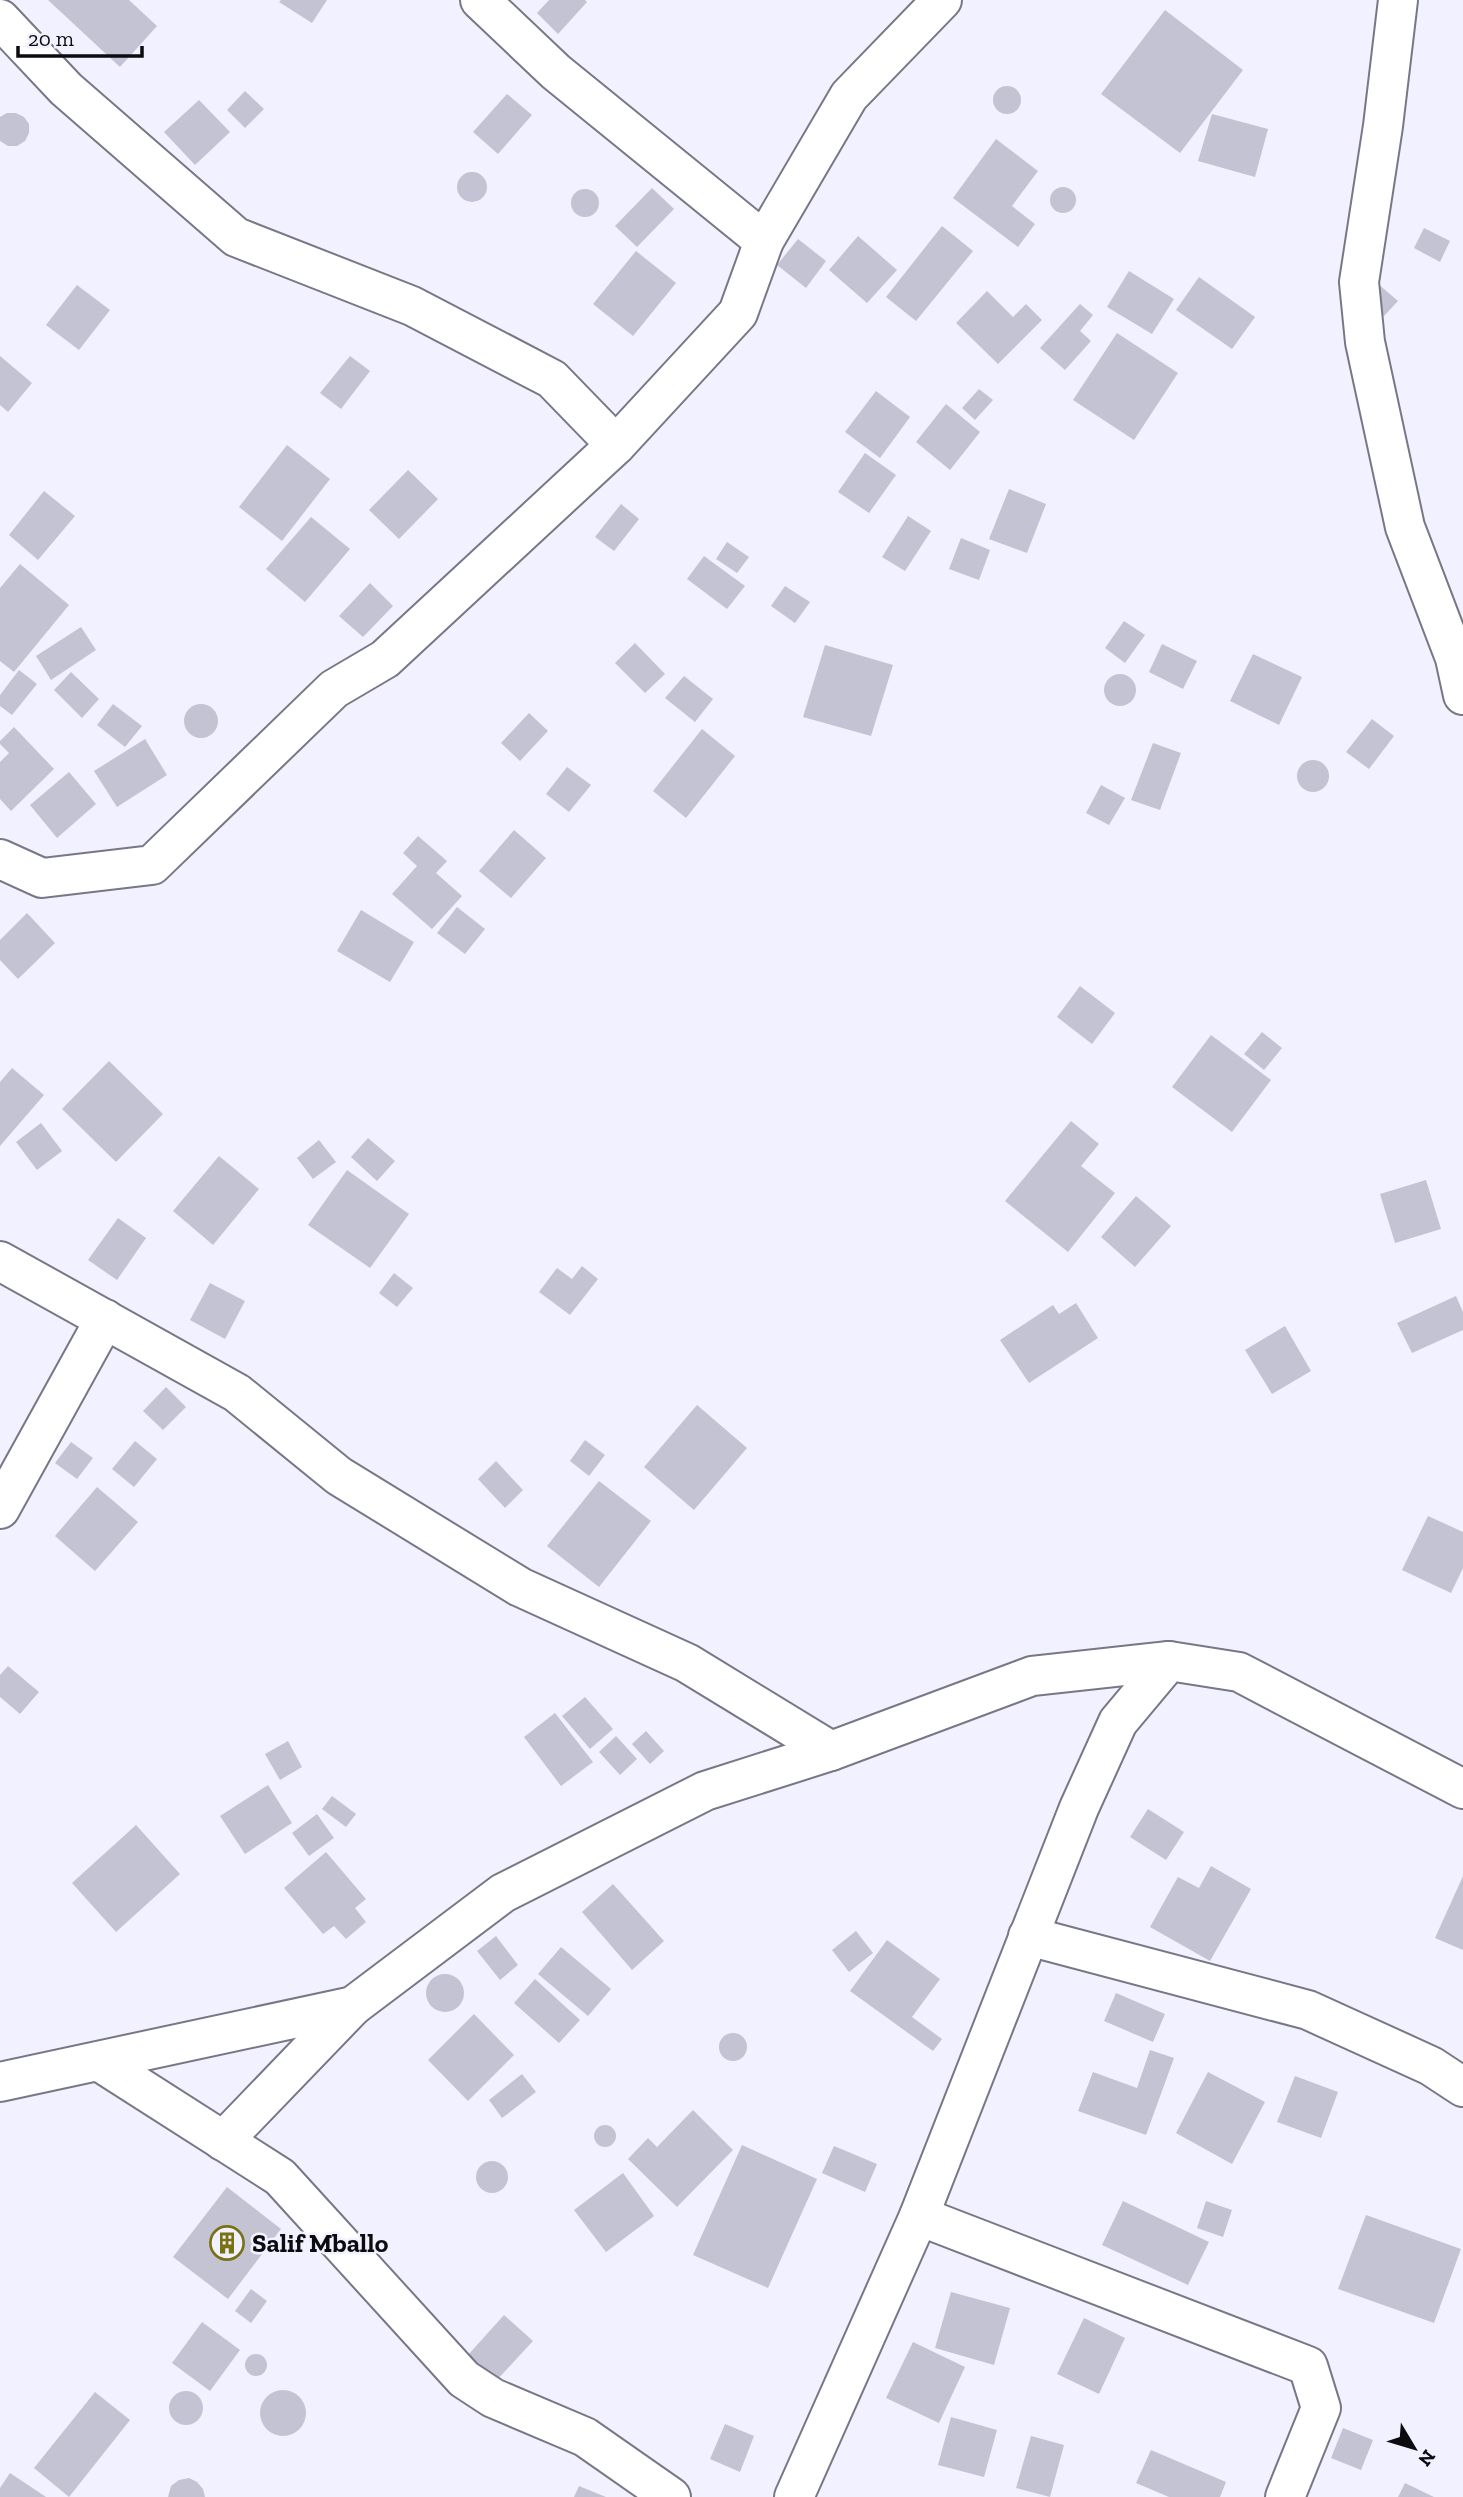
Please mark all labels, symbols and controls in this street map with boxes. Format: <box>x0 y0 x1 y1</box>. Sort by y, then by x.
scale bar <box>18 14 142 58</box>
text: 20 m <box>28 26 74 51</box>
building icon: Salif Mballo <box>208 2224 246 2262</box>
place label: Salif Mballo <box>252 2227 389 2259</box>
north arrow <box>1379 2413 1449 2483</box>
text: N <box>1413 2445 1441 2471</box>

